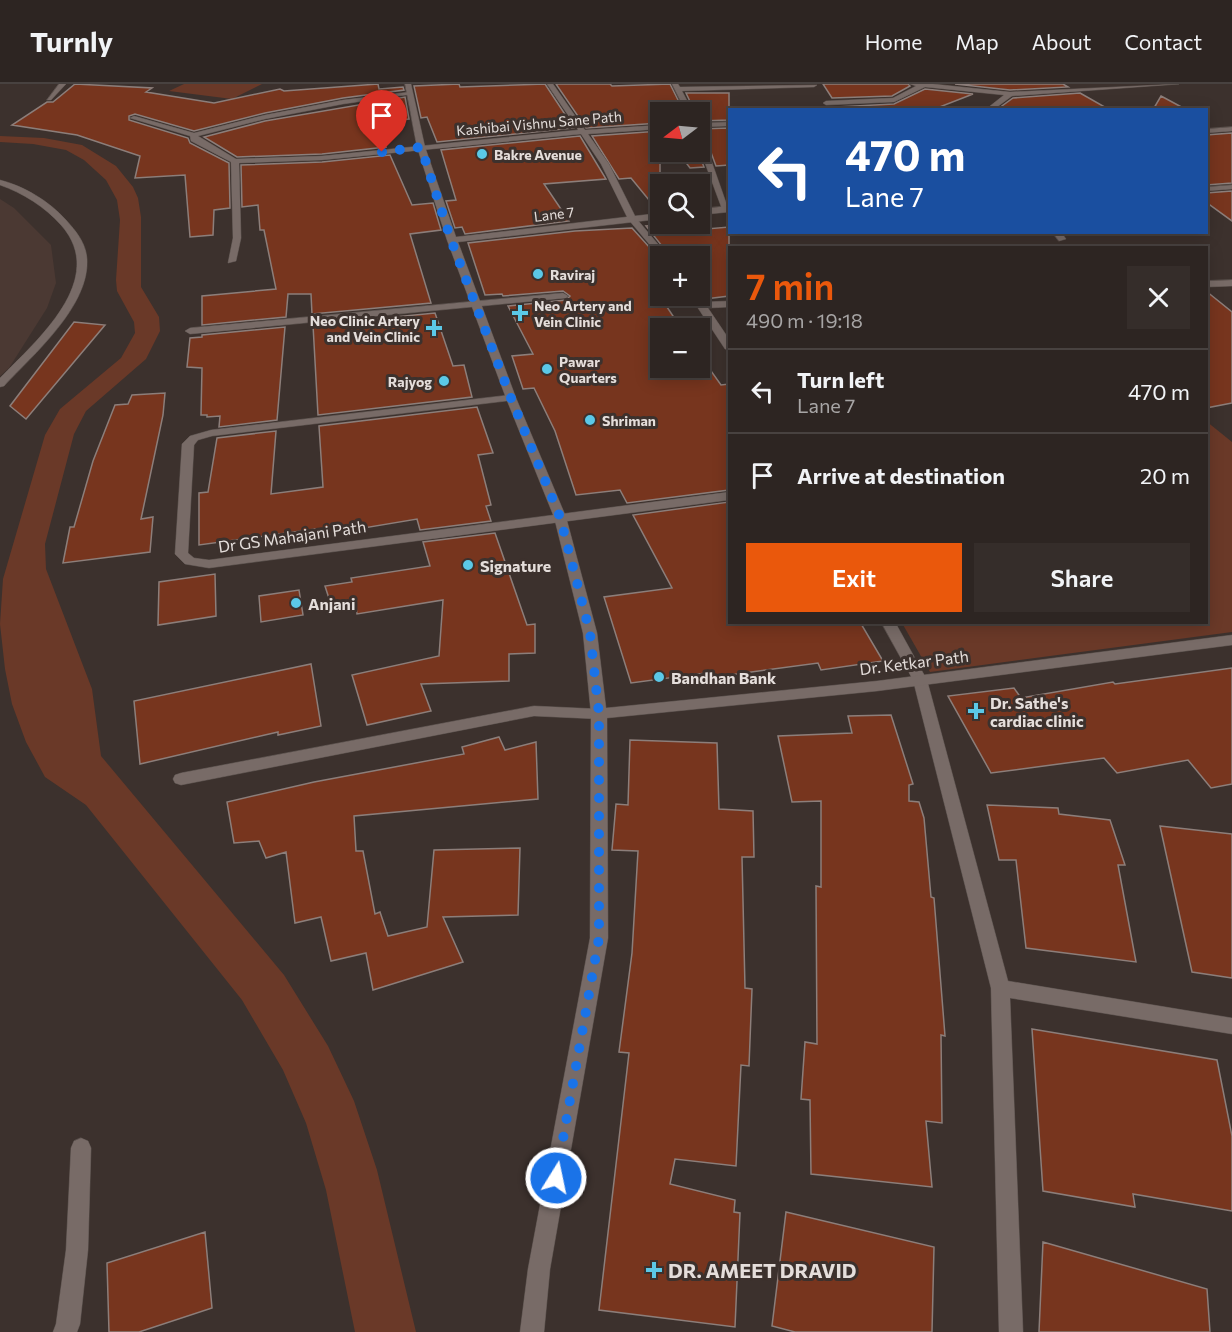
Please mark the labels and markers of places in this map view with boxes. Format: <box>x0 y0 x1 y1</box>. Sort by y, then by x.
pin <box>356 90 407 152</box>
place label: Bakre Avenue <box>494 146 582 163</box>
marker: Bakre Avenue <box>475 147 489 161</box>
place label: Raviraj <box>550 266 595 283</box>
marker: Raviraj <box>531 267 545 281</box>
place label: Neo Artery and Vein Clinic <box>534 297 632 330</box>
marker: Neo Artery and Vein Clinic <box>511 304 529 322</box>
place label: Neo Clinic Artery and Vein Clinic <box>310 312 420 345</box>
marker: Neo Clinic Artery and Vein Clinic <box>425 319 443 337</box>
place label: Pawar Quarters <box>559 353 617 386</box>
marker: Pawar Quarters <box>540 362 554 376</box>
place label: Rajyog <box>388 373 432 390</box>
marker: Rajyog <box>437 374 451 388</box>
place label: Shriman <box>602 412 656 429</box>
marker: Shriman <box>583 413 597 427</box>
place label: Signature <box>480 556 551 575</box>
marker: Signature <box>461 558 475 572</box>
place label: Anjani <box>308 594 355 613</box>
marker: Anjani <box>289 596 303 610</box>
place label: Bandhan Bank <box>671 668 777 687</box>
marker: Bandhan Bank <box>652 670 666 684</box>
place label: Dr. Sathe's cardiac clinic <box>990 693 1084 730</box>
marker: Dr. Sathe's cardiac clinic <box>967 702 985 720</box>
place label: DR. AMEET DRAVID <box>668 1258 856 1282</box>
marker: DR. AMEET DRAVID <box>645 1261 663 1279</box>

